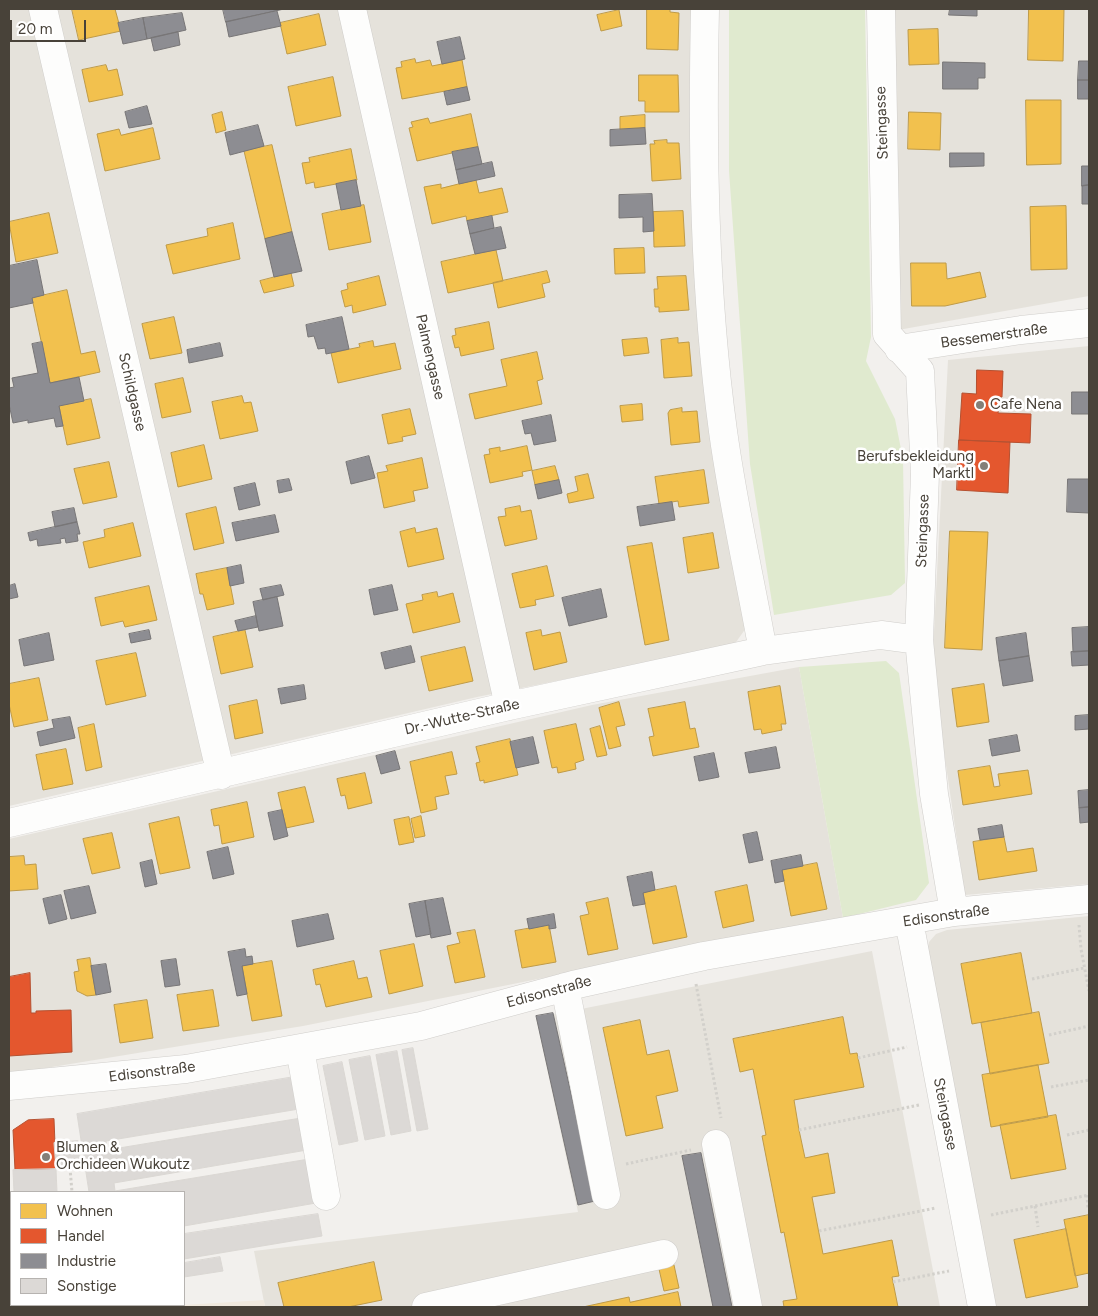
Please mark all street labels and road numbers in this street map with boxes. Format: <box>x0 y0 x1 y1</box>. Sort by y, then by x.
street label: Steingasse <box>872 86 892 160</box>
street label: Palmengasse <box>411 312 449 402</box>
street label: Bessemerstraße <box>939 320 1049 352</box>
street label: Schildgasse <box>114 351 150 433</box>
street label: Steingasse <box>913 494 933 568</box>
street label: Dr.-Wutte-Straße <box>403 695 521 739</box>
street label: Edisonstraße <box>902 901 990 931</box>
street label: Edisonstraße <box>505 972 593 1012</box>
street label: Edisonstraße <box>108 1058 196 1086</box>
street label: Steingasse <box>929 1076 961 1152</box>

